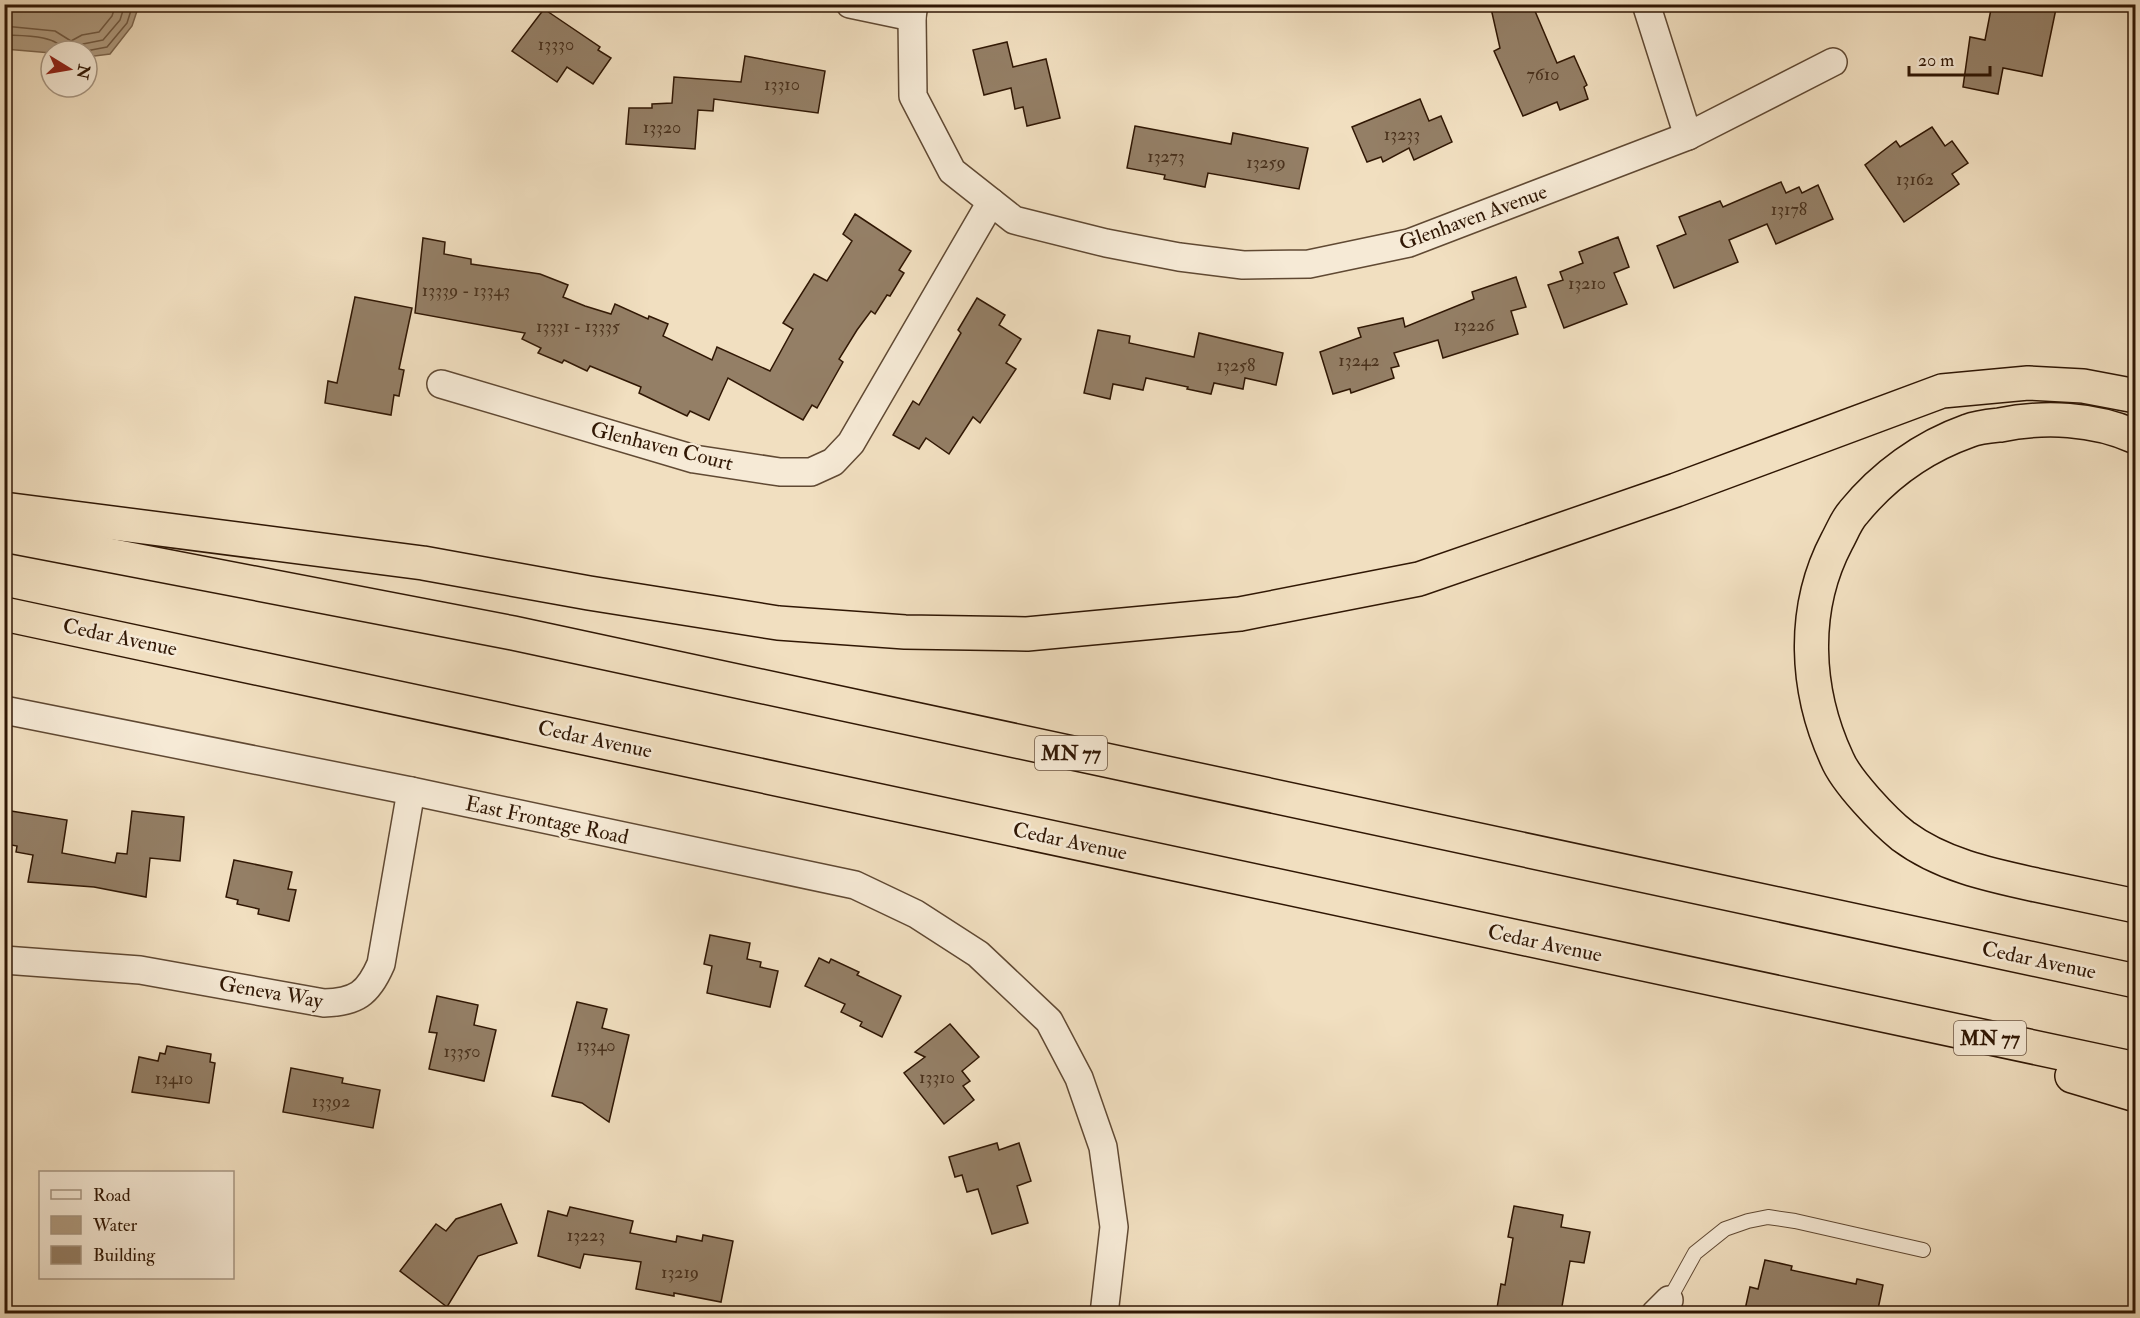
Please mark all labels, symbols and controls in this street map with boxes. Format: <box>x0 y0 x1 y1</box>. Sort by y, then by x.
house number: 13330 <box>538 33 574 56</box>
north arrow <box>39 39 99 99</box>
scale bar <box>1909 39 1990 77</box>
text: 20 m <box>1918 49 1954 72</box>
text: N <box>71 62 94 81</box>
house number: 7610 <box>1527 63 1559 86</box>
house number: 13310 <box>764 73 800 96</box>
house number: 13320 <box>643 116 681 139</box>
house number: 13233 <box>1384 123 1420 146</box>
house number: 13273 <box>1147 145 1185 168</box>
house number: 13259 <box>1246 151 1286 174</box>
house number: 13162 <box>1896 168 1934 191</box>
street label: Glenhaven Avenue <box>1395 178 1551 257</box>
house number: 13178 <box>1771 198 1807 221</box>
house number: 13210 <box>1568 272 1606 295</box>
house number: 13339 - 13343 <box>422 279 510 302</box>
house number: 13226 <box>1454 314 1495 337</box>
house number: 13331 - 13335 <box>536 315 620 338</box>
house number: 13242 <box>1338 349 1380 372</box>
house number: 13258 <box>1217 354 1255 377</box>
street label: Glenhaven Court <box>588 416 736 477</box>
street label: Cedar Avenue <box>60 612 180 663</box>
street label: Cedar Avenue <box>535 714 655 765</box>
road number: MN 77 <box>1035 736 1107 770</box>
street label: East Frontage Road <box>463 790 632 851</box>
street label: Cedar Avenue <box>1010 816 1130 867</box>
street label: Cedar Avenue <box>1485 918 1605 969</box>
street label: Cedar Avenue <box>1979 935 2099 986</box>
street label: Geneva Way <box>217 970 326 1015</box>
road number: MN 77 <box>1954 1021 2026 1055</box>
house number: 13340 <box>576 1034 616 1057</box>
house number: 13350 <box>443 1040 481 1063</box>
house number: 13310 <box>919 1066 955 1089</box>
house number: 13410 <box>155 1067 193 1090</box>
house number: 13392 <box>312 1090 350 1113</box>
legend <box>39 1171 234 1279</box>
text: Road <box>93 1184 131 1207</box>
text: Water <box>92 1214 137 1237</box>
house number: 13223 <box>567 1224 605 1247</box>
text: Building <box>93 1244 156 1267</box>
house number: 13219 <box>661 1261 699 1284</box>

